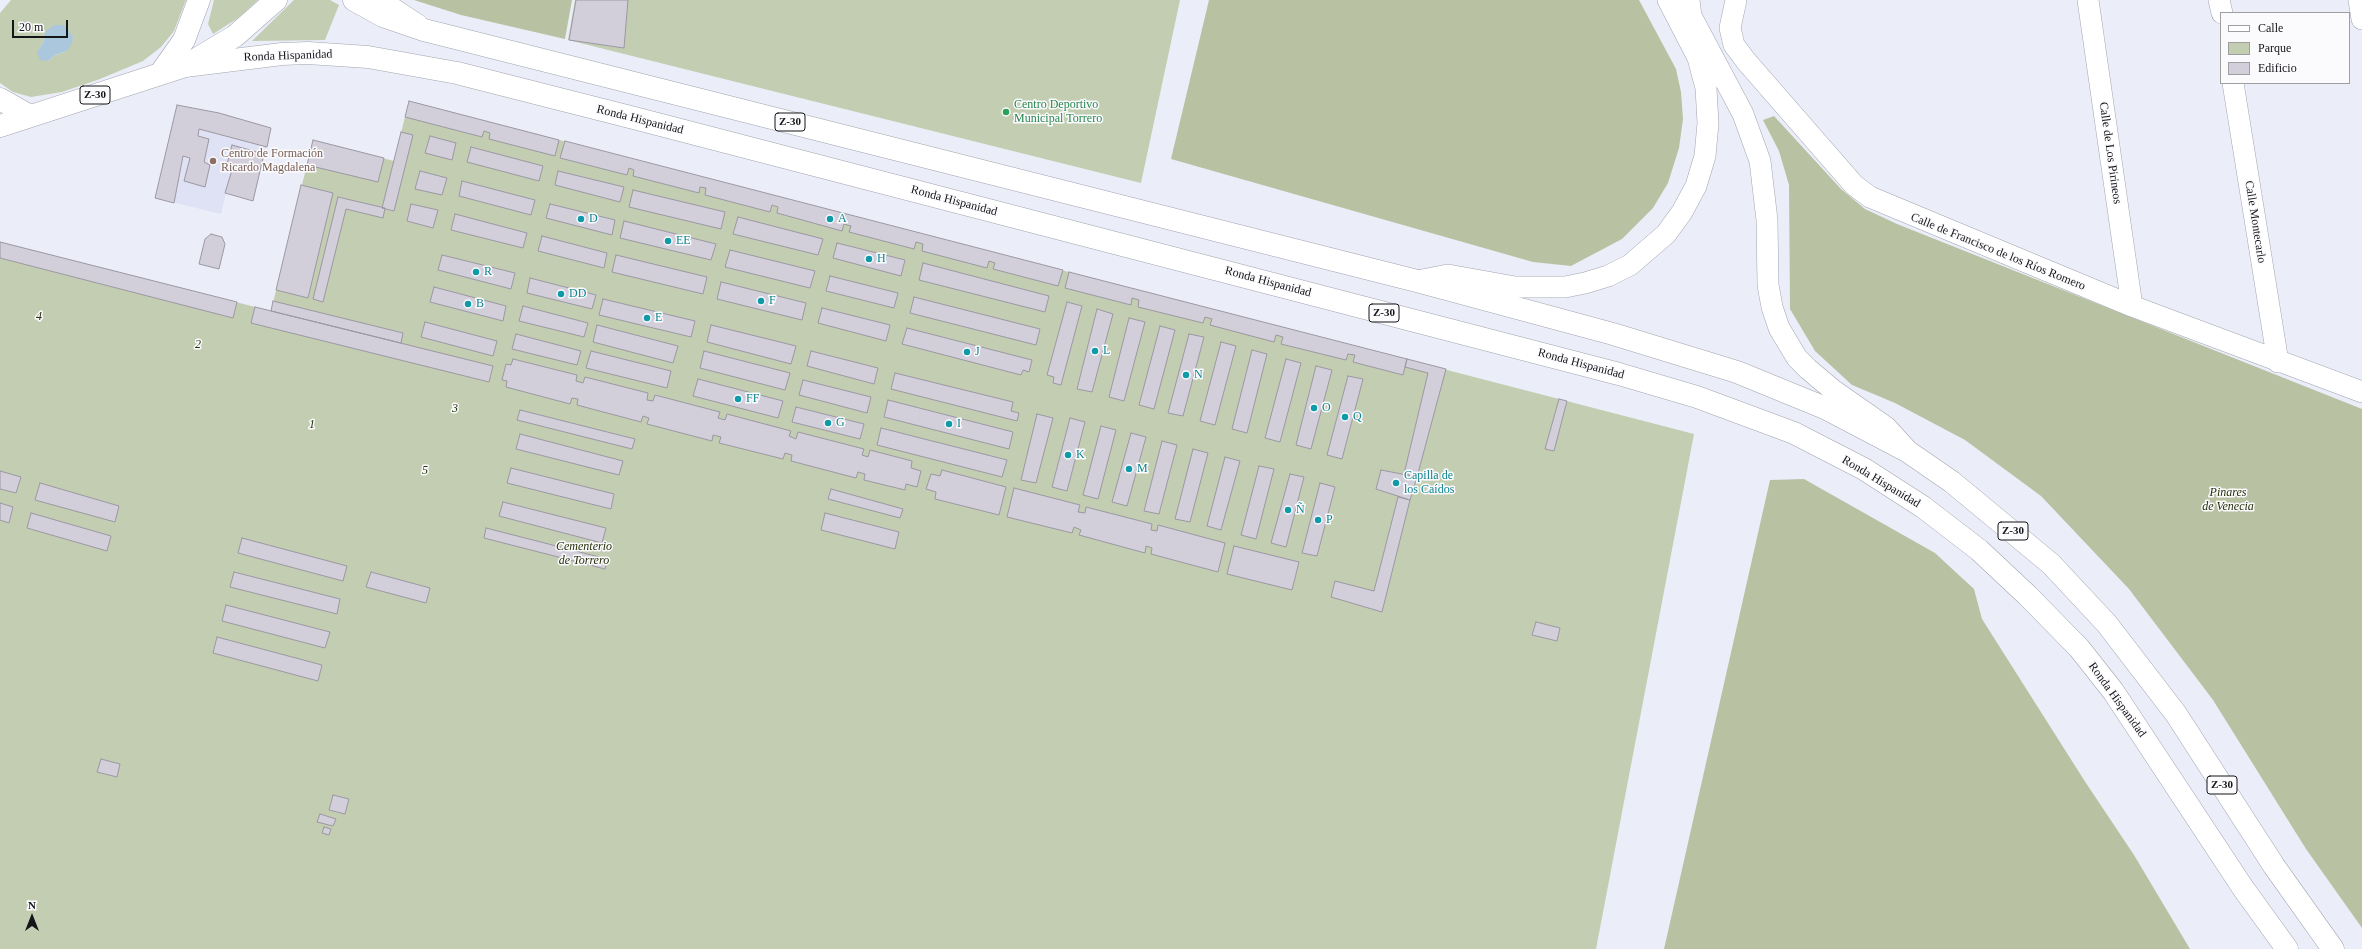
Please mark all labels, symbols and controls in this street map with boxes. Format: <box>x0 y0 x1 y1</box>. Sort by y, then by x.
scale bar <box>14 12 70 38</box>
legend <box>2220 12 2350 84</box>
text: 20 m <box>19 20 43 34</box>
text: Calle <box>2258 21 2283 35</box>
text: Parque <box>2258 41 2291 55</box>
street label: Ronda Hispanidad <box>243 47 333 65</box>
text: Edificio <box>2258 61 2297 75</box>
road number: Z-30 <box>80 86 110 104</box>
place label: Centro Deportivo Municipal Torrero <box>1014 98 1102 126</box>
street label: Calle de Los Pirineos <box>2096 101 2124 205</box>
street label: Ronda Hispanidad <box>595 102 685 138</box>
marker: Centro Deportivo Municipal Torrero <box>1001 107 1011 117</box>
road number: Z-30 <box>775 113 805 131</box>
place label: Centro de Formación Ricardo Magdalena <box>221 147 323 175</box>
marker: Centro de Formación Ricardo Magdalena <box>208 156 218 166</box>
street label: Calle Montecarlo <box>2241 180 2269 264</box>
street label: Ronda Hispanidad <box>909 183 999 219</box>
street label: Calle de Francisco de los Ríos Romero <box>1908 210 2088 294</box>
place label: D <box>589 212 598 226</box>
place label: A <box>838 212 847 226</box>
marker: D <box>576 214 586 224</box>
marker: A <box>825 214 835 224</box>
place label: EE <box>676 234 691 248</box>
marker: EE <box>663 236 673 246</box>
place label: H <box>877 252 886 266</box>
marker: H <box>864 254 874 264</box>
street label: Ronda Hispanidad <box>1223 264 1313 300</box>
place label: R <box>484 265 492 279</box>
marker: R <box>471 267 481 277</box>
place label: DD <box>569 287 586 301</box>
marker: DD <box>556 289 566 299</box>
place label: F <box>769 294 776 308</box>
marker: F <box>756 296 766 306</box>
place label: B <box>476 297 484 311</box>
marker: B <box>463 299 473 309</box>
road number: Z-30 <box>1369 304 1399 322</box>
park label: 4 <box>36 310 42 324</box>
place label: E <box>655 311 662 325</box>
marker: E <box>642 313 652 323</box>
park label: 2 <box>195 338 201 352</box>
place label: L <box>1103 344 1110 358</box>
place label: J <box>975 345 980 359</box>
marker: L <box>1090 346 1100 356</box>
street label: Ronda Hispanidad <box>1536 346 1626 382</box>
marker: J <box>962 347 972 357</box>
place label: N <box>1194 368 1203 382</box>
marker: N <box>1181 370 1191 380</box>
place label: FF <box>746 392 759 406</box>
marker: FF <box>733 394 743 404</box>
place label: O <box>1322 401 1331 415</box>
park label: 3 <box>452 402 458 416</box>
marker: O <box>1309 403 1319 413</box>
place label: Q <box>1353 410 1362 424</box>
marker: Q <box>1340 412 1350 422</box>
place label: G <box>836 416 845 430</box>
place label: I <box>957 417 961 431</box>
park label: 1 <box>309 418 315 432</box>
marker: G <box>823 418 833 428</box>
marker: I <box>944 419 954 429</box>
place label: K <box>1076 448 1085 462</box>
marker: K <box>1063 450 1073 460</box>
street label: Ronda Hispanidad <box>1839 453 1923 511</box>
place label: M <box>1137 462 1148 476</box>
park label: 5 <box>422 464 428 478</box>
marker: M <box>1124 464 1134 474</box>
place label: Capilla de los Caídos <box>1404 469 1454 497</box>
marker: Capilla de los Caídos <box>1391 478 1401 488</box>
park label: Pinares de Venecia <box>2202 486 2254 514</box>
place label: Ñ <box>1296 503 1305 517</box>
marker: Ñ <box>1283 505 1293 515</box>
place label: P <box>1326 513 1333 527</box>
marker: P <box>1313 515 1323 525</box>
road number: Z-30 <box>1998 522 2028 540</box>
park label: Cementerio de Torrero <box>556 540 612 568</box>
street label: Ronda Hispanidad <box>2085 660 2149 740</box>
road number: Z-30 <box>2207 776 2237 794</box>
north arrow <box>12 897 52 937</box>
text: N <box>28 899 36 911</box>

